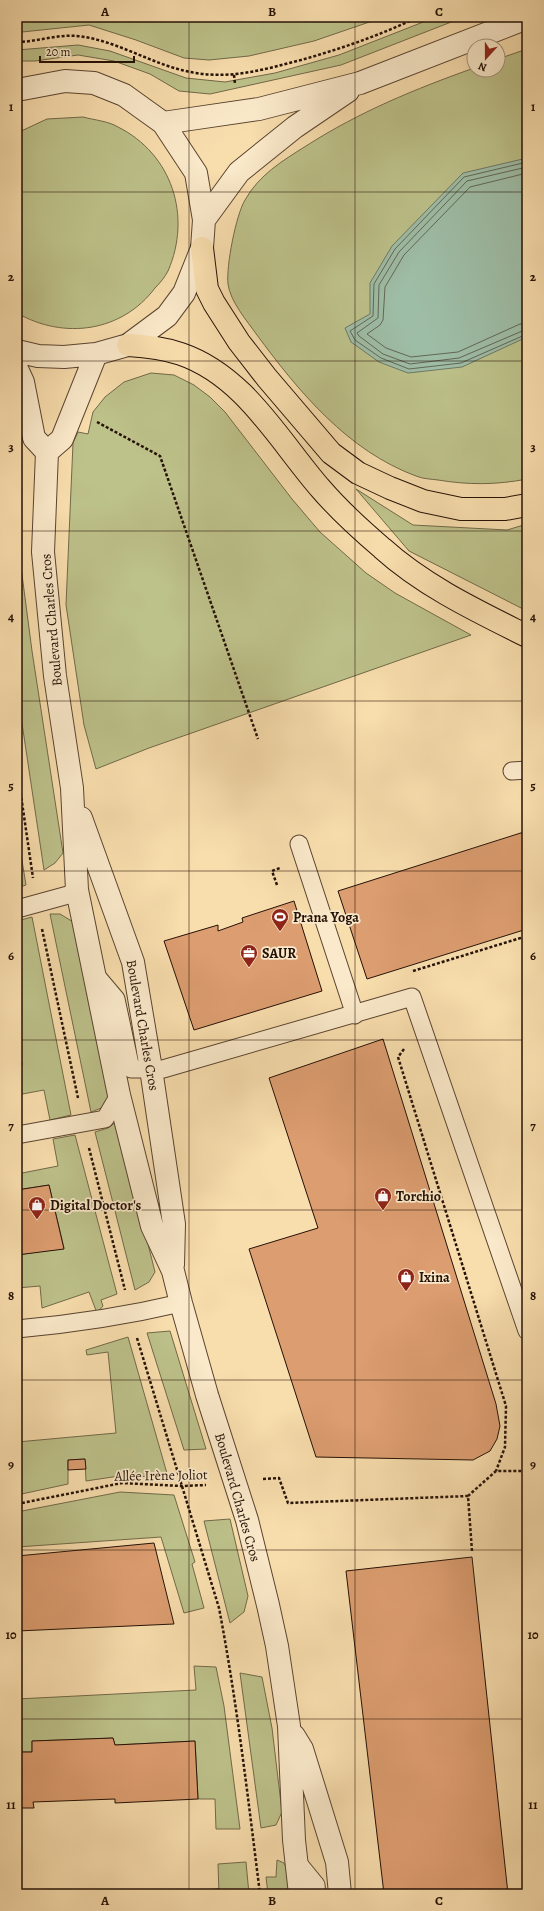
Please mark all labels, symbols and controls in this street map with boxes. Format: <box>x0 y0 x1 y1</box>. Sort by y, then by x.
text: A <box>100 3 110 20</box>
text: B <box>268 3 276 20</box>
text: C <box>435 3 443 20</box>
scale bar <box>40 38 134 64</box>
north arrow <box>466 38 506 78</box>
text: 20 m <box>46 44 70 60</box>
text: N <box>476 58 489 75</box>
text: 1 <box>9 98 14 115</box>
text: 1 <box>531 98 536 115</box>
text: 2 <box>8 268 15 285</box>
text: 2 <box>530 268 537 285</box>
text: 3 <box>8 438 14 455</box>
text: 3 <box>530 438 536 455</box>
street label: Boulevard Charles Cros <box>36 553 67 687</box>
text: 4 <box>8 608 14 625</box>
text: 4 <box>530 608 536 625</box>
text: 5 <box>8 777 14 794</box>
text: 5 <box>530 777 536 794</box>
sports icon: Prana Yoga <box>270 907 290 932</box>
place label: Prana Yoga <box>293 908 359 927</box>
office icon: SAUR <box>239 943 259 968</box>
place label: SAUR <box>262 944 296 963</box>
text: 6 <box>8 947 14 964</box>
text: 6 <box>530 947 536 964</box>
street label: Boulevard Charles Cros <box>122 958 163 1092</box>
text: 7 <box>8 1117 14 1134</box>
text: 7 <box>530 1117 536 1134</box>
shop icon: Torchio <box>373 1186 393 1211</box>
place label: Torchio <box>396 1187 441 1206</box>
shop icon: Digital Doctor's <box>27 1195 47 1220</box>
place label: Digital Doctor's <box>50 1196 142 1215</box>
shop icon: Ixina <box>396 1267 416 1292</box>
place label: Ixina <box>419 1268 450 1287</box>
text: 8 <box>8 1287 14 1304</box>
text: 8 <box>530 1287 536 1304</box>
street label: Boulevard Charles Cros <box>210 1431 265 1564</box>
text: 9 <box>8 1456 14 1473</box>
text: 9 <box>530 1456 536 1473</box>
street label: Allée Irène Joliot <box>113 1465 208 1486</box>
text: 10 <box>5 1626 17 1643</box>
text: 10 <box>527 1626 539 1643</box>
text: 11 <box>6 1796 16 1813</box>
text: 11 <box>528 1796 538 1813</box>
text: A <box>100 1892 110 1909</box>
text: B <box>268 1892 276 1909</box>
text: C <box>435 1892 443 1909</box>

